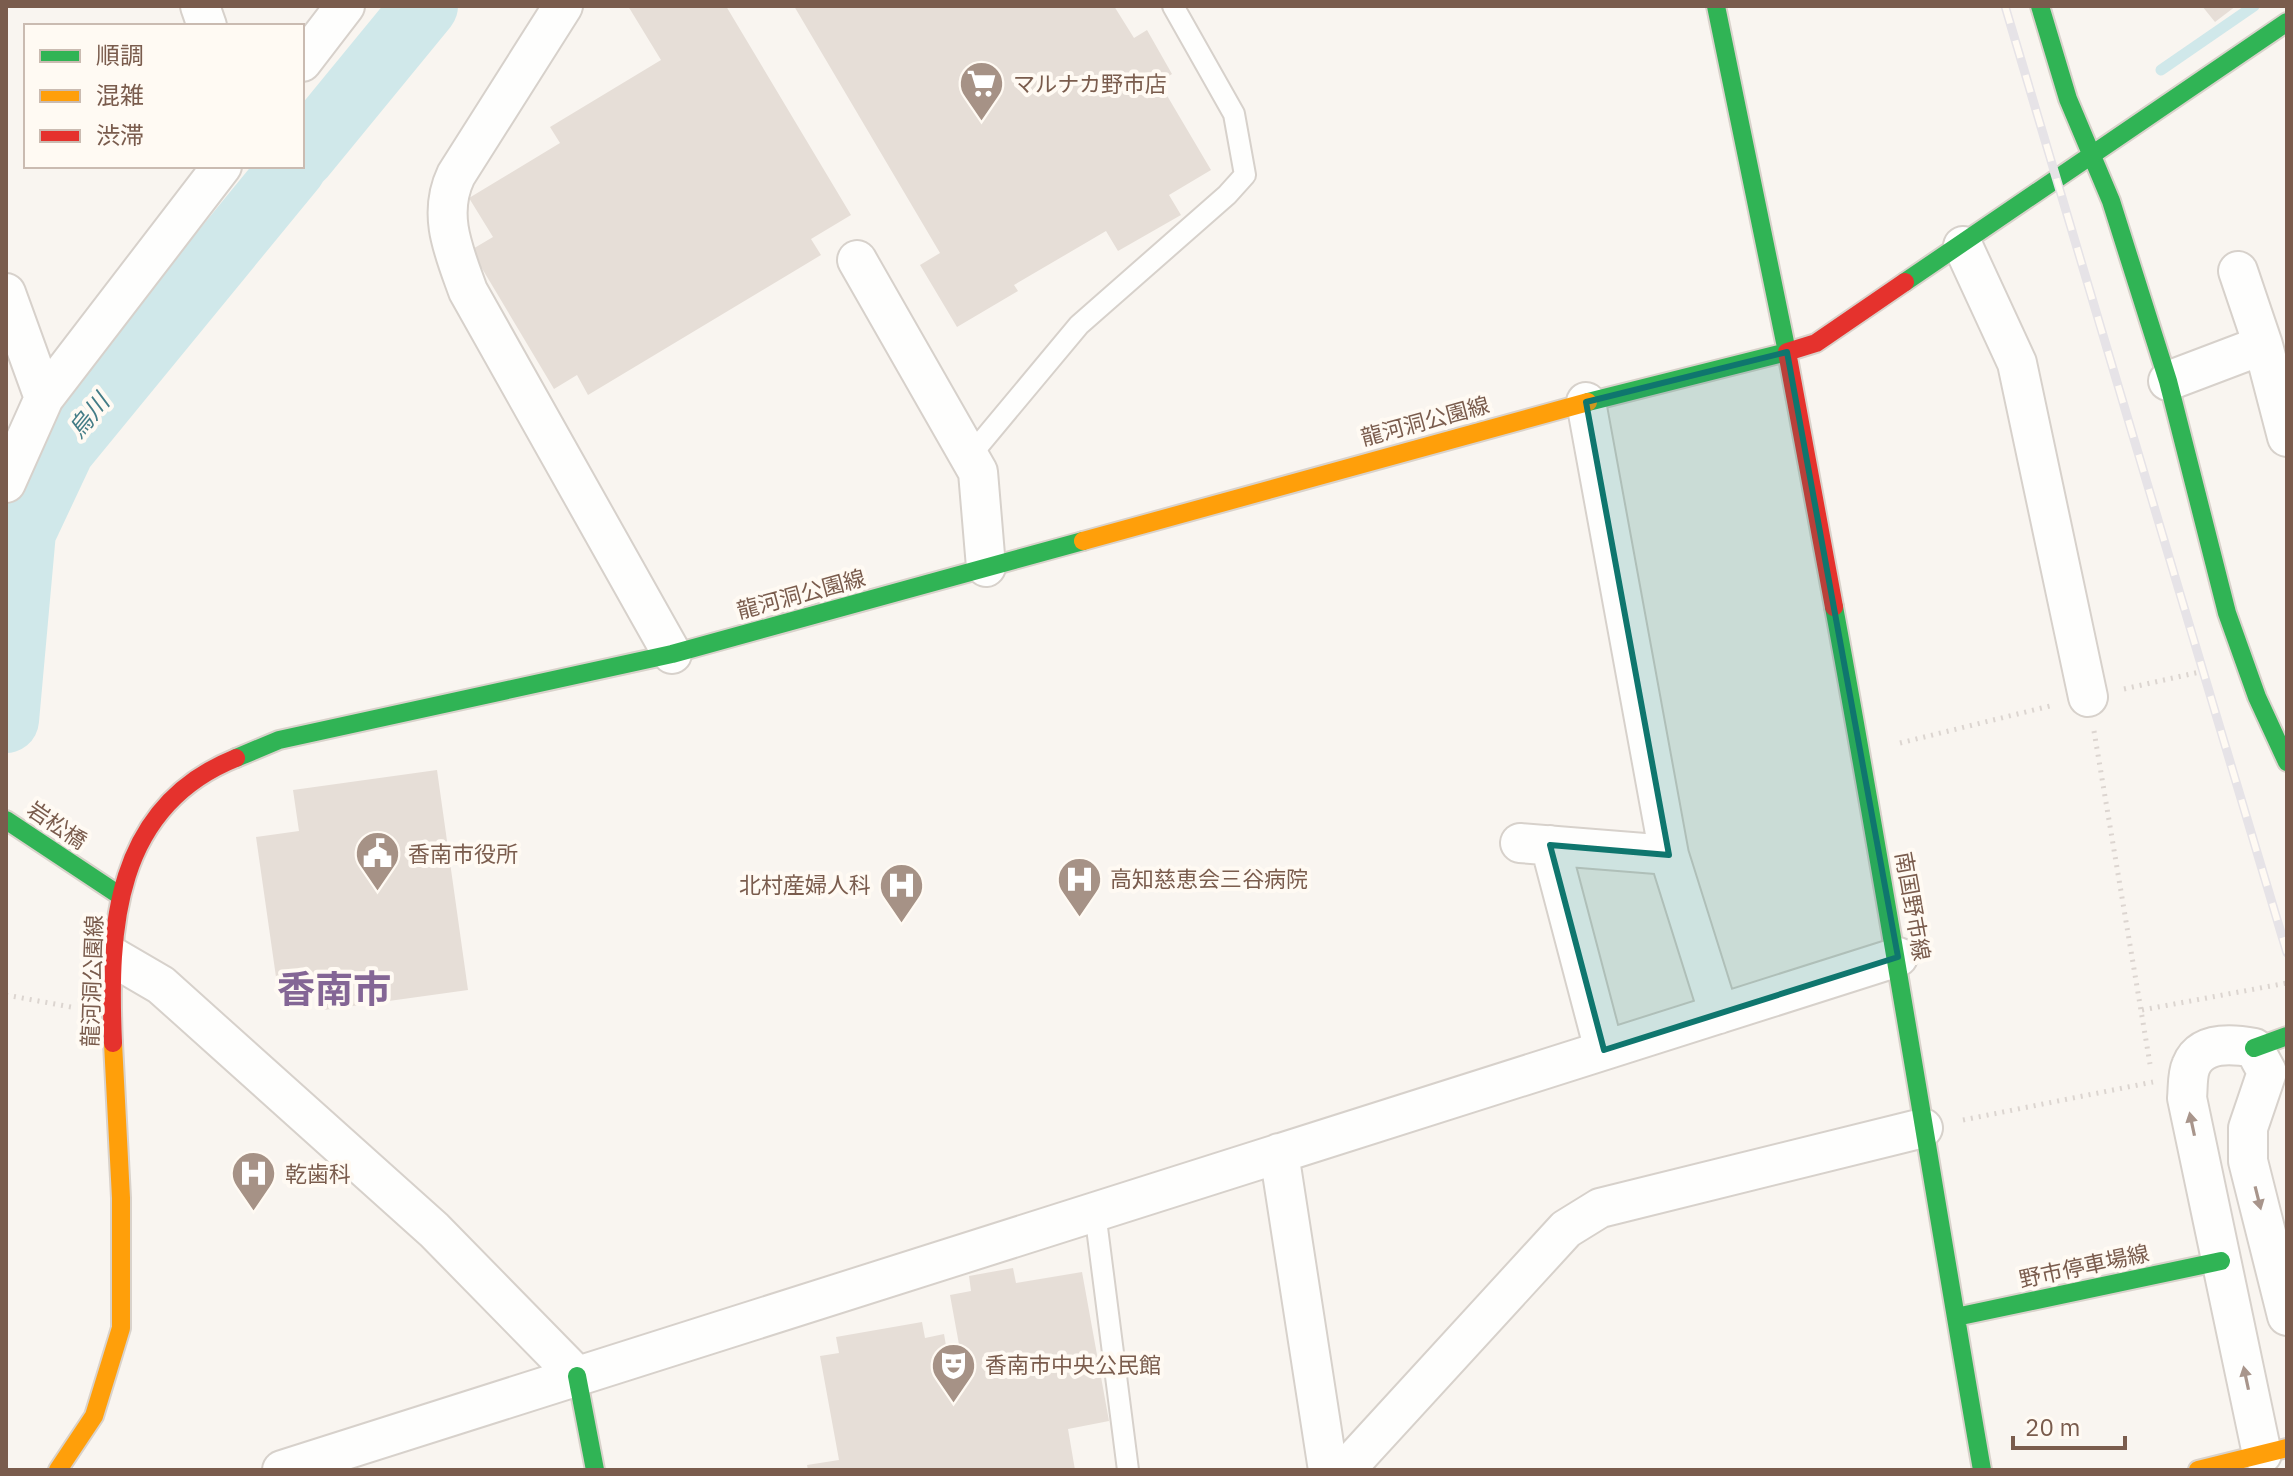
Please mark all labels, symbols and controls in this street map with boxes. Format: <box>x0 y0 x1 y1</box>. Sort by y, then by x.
legend <box>24 24 304 168</box>
text: 順調 <box>96 39 144 71</box>
supermarket icon: マルナカ野市店 <box>958 60 1006 123</box>
place label: マルナカ野市店 <box>1013 69 1167 98</box>
text: 混雑 <box>96 79 144 111</box>
text: 渋滞 <box>96 119 144 151</box>
water label: 烏川 <box>61 384 118 444</box>
street label: 龍河洞公園線 <box>1357 389 1492 452</box>
street label: 龍河洞公園線 <box>733 562 868 625</box>
street label: 岩松橋 <box>22 794 93 855</box>
public building icon: 香南市役所 <box>353 830 401 893</box>
place label: 香南市役所 <box>408 839 518 868</box>
street label: 南国野市線 <box>1890 849 1937 963</box>
hospital icon: 高知慈恵会三谷病院 <box>1055 855 1103 918</box>
hospital icon: 北村産婦人科 <box>878 861 926 924</box>
place label: 高知慈恵会三谷病院 <box>1110 864 1308 893</box>
place label: 北村産婦人科 <box>739 870 871 899</box>
street label: 龍河洞公園線 <box>75 915 108 1047</box>
district label: 香南市 <box>277 964 391 1013</box>
one-way arrow <box>2186 1111 2198 1136</box>
hospital icon: 乾歯科 <box>230 1150 278 1213</box>
place label: 乾歯科 <box>285 1159 351 1188</box>
one-way arrow <box>2252 1186 2264 1211</box>
street label: 野市停車場線 <box>2016 1238 2151 1293</box>
theatre icon: 香南市中央公民館 <box>930 1341 978 1404</box>
place label: 香南市中央公民館 <box>985 1350 1161 1379</box>
one-way arrow <box>2239 1365 2252 1390</box>
scale bar <box>2013 1400 2125 1450</box>
text: 20 m <box>2025 1411 2080 1443</box>

